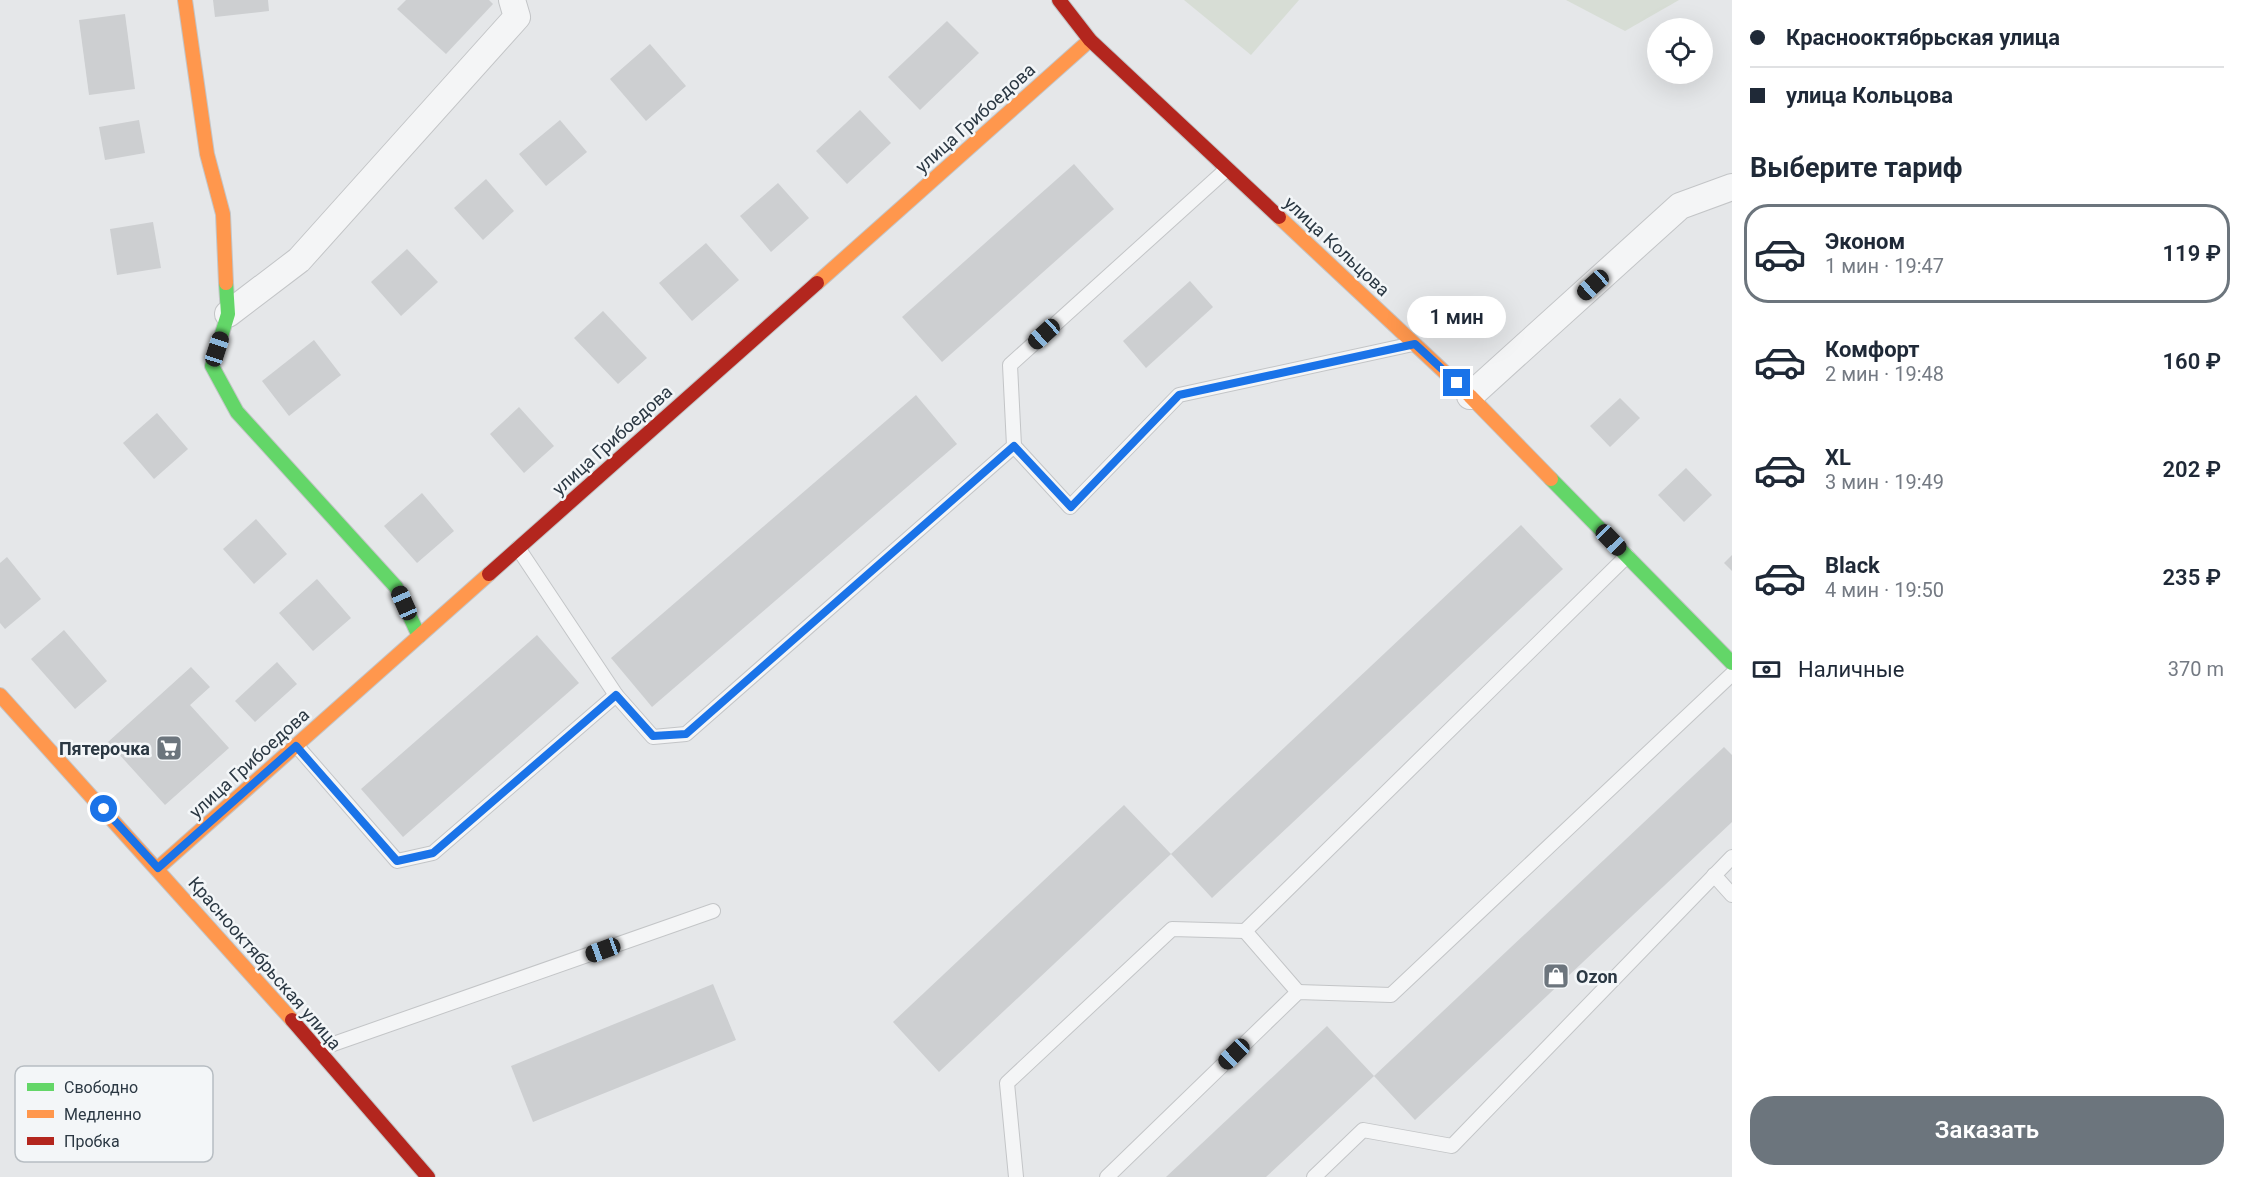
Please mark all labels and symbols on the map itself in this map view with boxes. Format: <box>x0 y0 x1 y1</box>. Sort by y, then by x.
street label: улица Грибоедова <box>911 59 1039 177</box>
street label: улица Кольцова <box>1280 192 1394 300</box>
car <box>1574 266 1612 304</box>
callout: 1 мин <box>1408 296 1506 338</box>
car <box>1025 315 1063 353</box>
car <box>203 329 231 369</box>
route end <box>1443 369 1470 396</box>
street label: улица Грибоедова <box>548 381 676 499</box>
car <box>1592 521 1630 559</box>
car <box>388 583 420 623</box>
street label: улица Грибоедова <box>185 704 313 822</box>
supermarket icon: Пятерочка <box>154 733 184 763</box>
place label: Пятерочка <box>59 738 150 759</box>
route start <box>90 795 117 822</box>
street label: Краснооктябрьская улица <box>184 872 346 1054</box>
car <box>583 935 623 965</box>
shop icon: Ozon <box>1541 961 1571 991</box>
place label: Ozon <box>1576 966 1618 987</box>
car <box>1215 1035 1253 1073</box>
legend <box>15 1066 213 1162</box>
text: Свободно <box>64 1078 138 1097</box>
text: Медленно <box>64 1105 141 1124</box>
text: Пробка <box>64 1132 120 1151</box>

